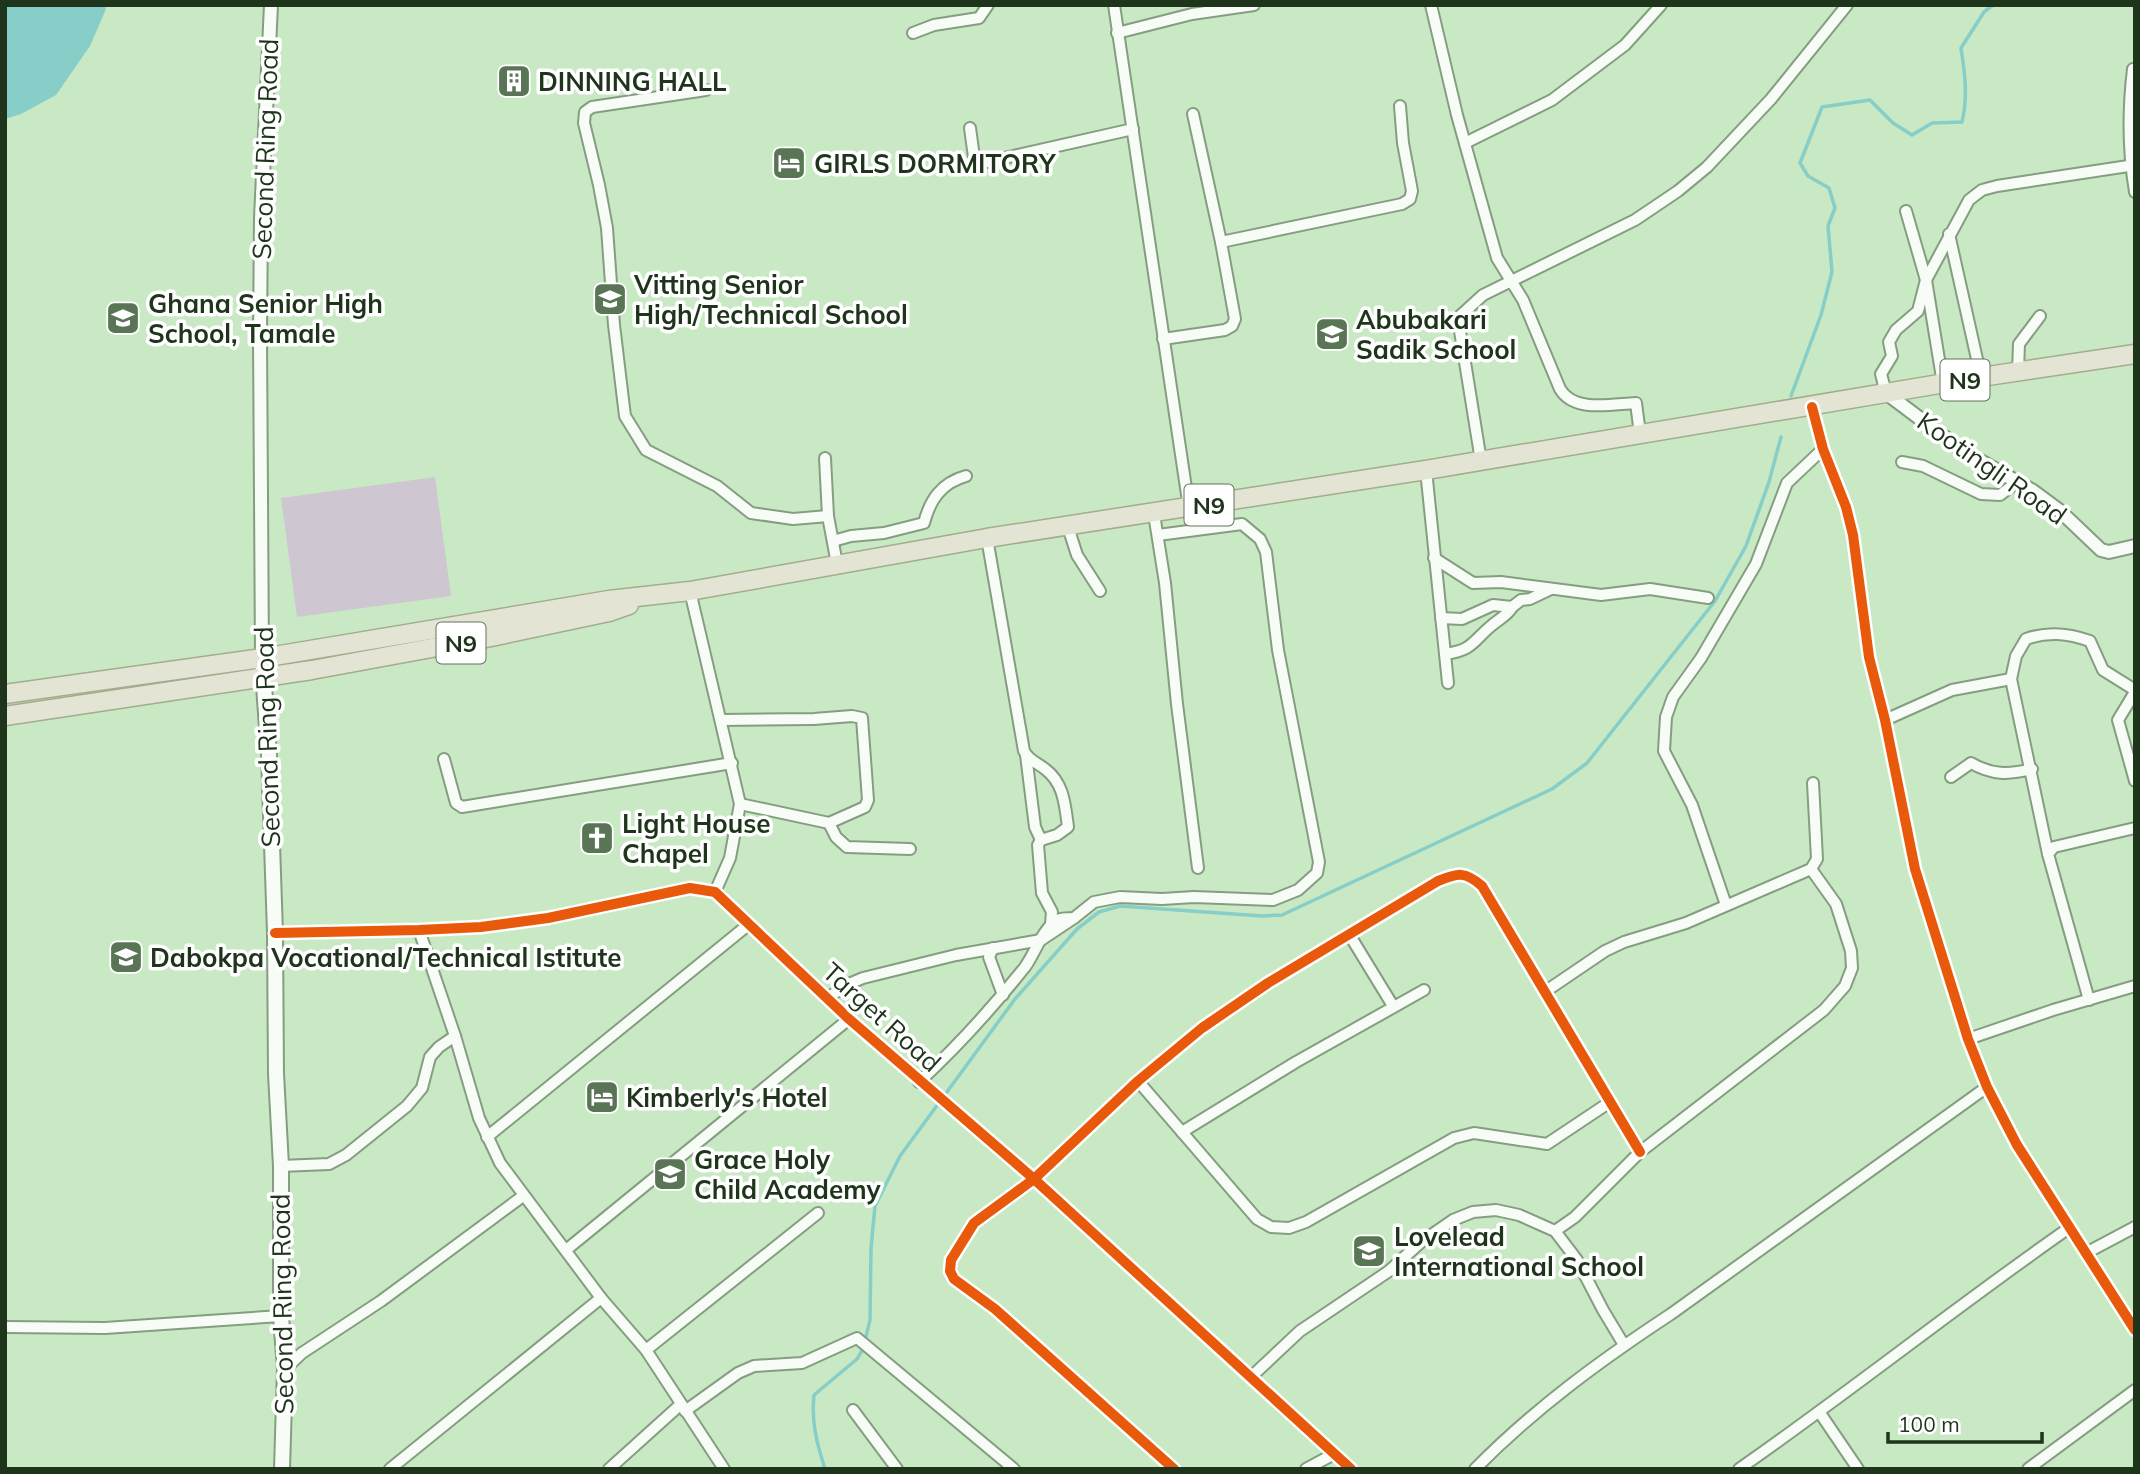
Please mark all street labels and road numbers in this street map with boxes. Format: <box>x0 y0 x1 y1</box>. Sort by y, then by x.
street label: Second Ring Road <box>245 38 285 260</box>
road number: N9 <box>1940 360 1990 400</box>
street label: Kootingli Road <box>1911 404 2073 532</box>
road number: N9 <box>1184 484 1234 526</box>
road number: N9 <box>436 622 486 664</box>
street label: Second Ring Road <box>247 626 287 848</box>
street label: Target Road <box>816 955 948 1079</box>
street label: Second Ring Road <box>264 1193 300 1415</box>

